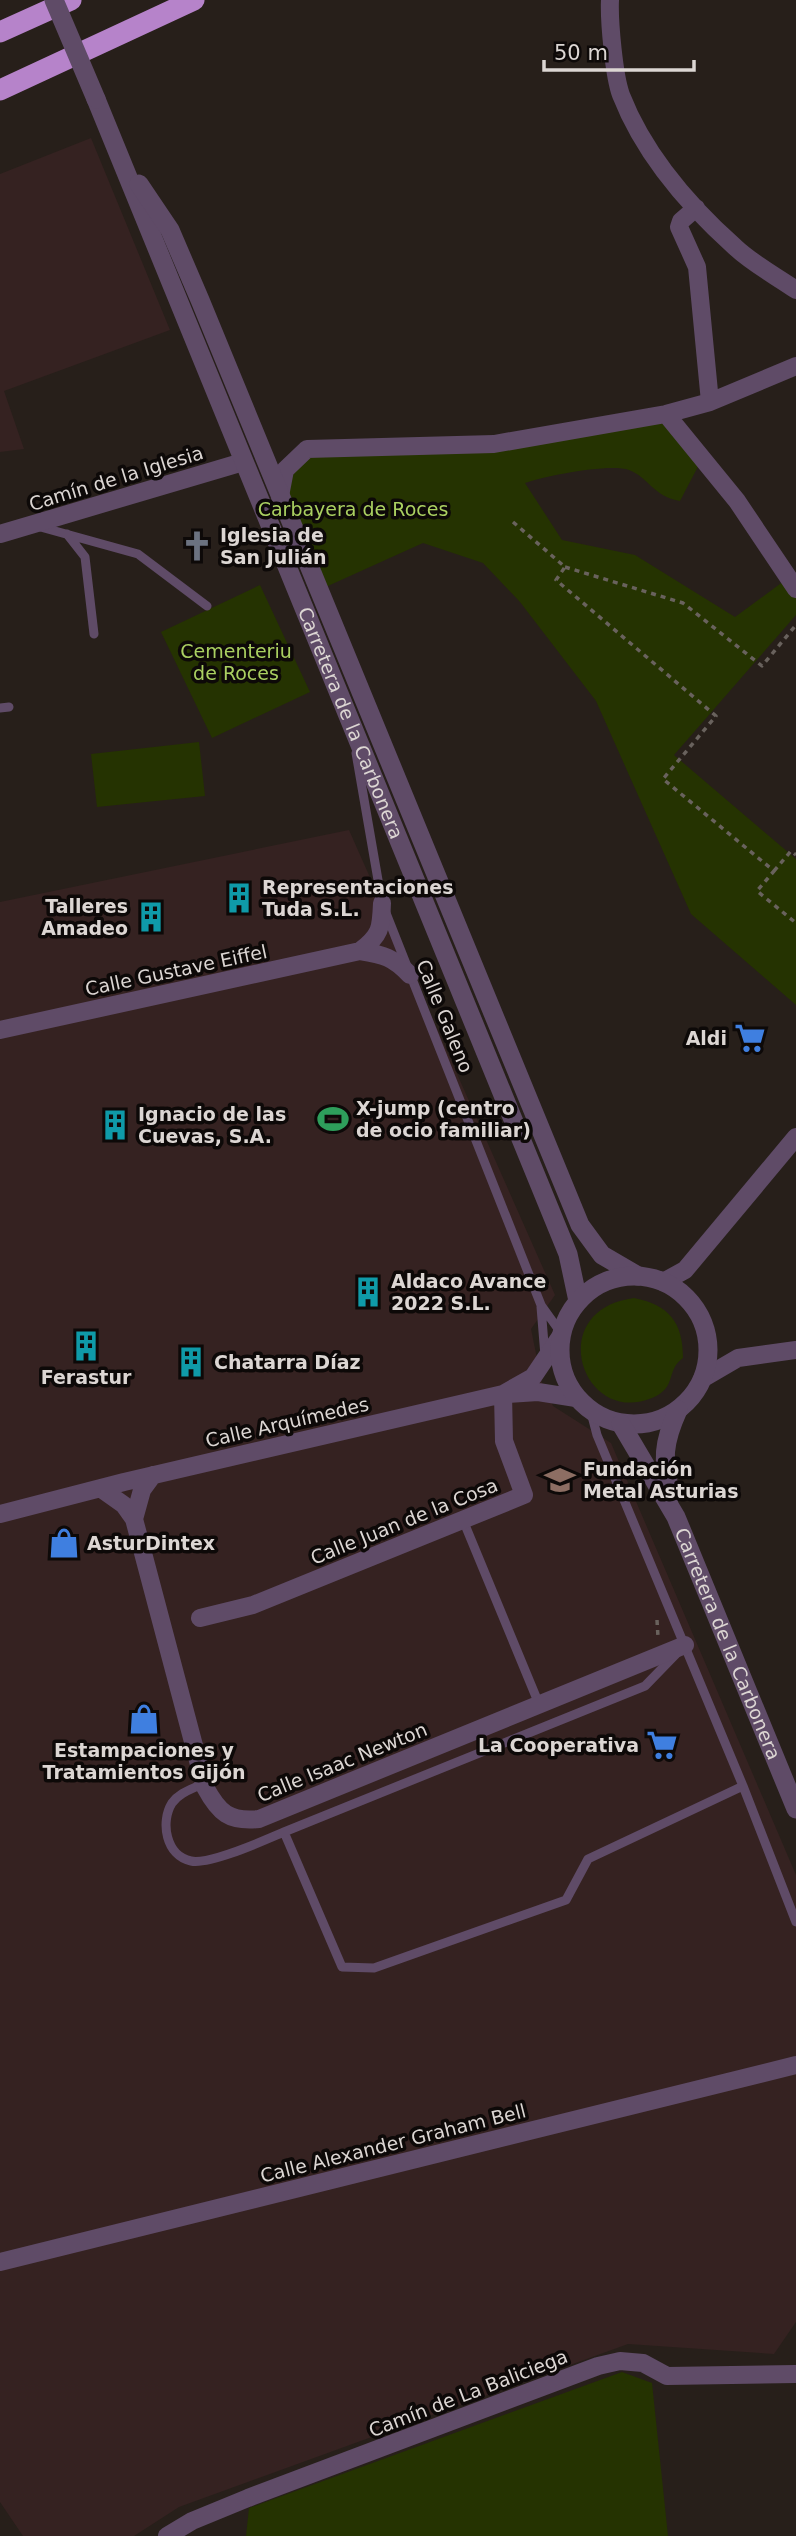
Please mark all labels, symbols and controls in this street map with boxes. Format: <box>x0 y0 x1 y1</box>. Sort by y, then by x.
scale bar <box>544 28 694 72</box>
text: 50 m <box>554 41 608 65</box>
street label: Camín de la Iglesia <box>26 441 206 515</box>
park label: Carbayera de Roces <box>258 498 448 520</box>
place label: Iglesia de San Julián <box>220 524 327 568</box>
church icon: Iglesia de San Julián <box>180 529 214 563</box>
street label: Carretera de la Carbonera <box>294 604 408 842</box>
park label: Cementeriu de Roces <box>180 640 292 684</box>
place label: Representaciones Tuda S.L. <box>262 876 454 920</box>
building icon: Representaciones Tuda S.L. <box>222 881 256 915</box>
place label: Talleres Amadeo <box>41 895 128 939</box>
building icon: Talleres Amadeo <box>134 900 168 934</box>
street label: Calle Gustave Eiffel <box>83 940 269 1000</box>
street label: Calle Galeno <box>412 956 478 1076</box>
supermarket icon: Aldi <box>733 1021 767 1055</box>
place label: Aldi <box>686 1027 727 1049</box>
place label: X-jump (centro de ocio familiar) <box>356 1097 531 1141</box>
sports icon: X-jump (centro de ocio familiar) <box>316 1102 350 1136</box>
place label: Ignacio de las Cuevas, S.A. <box>138 1103 286 1147</box>
building icon: Ignacio de las Cuevas, S.A. <box>98 1108 132 1142</box>
place label: Aldaco Avance 2022 S.L. <box>391 1270 546 1314</box>
building icon: Aldaco Avance 2022 S.L. <box>351 1275 385 1309</box>
building icon: Ferastur <box>69 1329 103 1363</box>
building icon: Chatarra Díaz <box>174 1345 208 1379</box>
place label: Chatarra Díaz <box>214 1351 361 1373</box>
place label: Ferastur <box>41 1366 132 1388</box>
street label: Calle Arquímedes <box>203 1393 371 1451</box>
place label: Fundación Metal Asturias <box>583 1458 738 1502</box>
school or university icon: Fundación Metal Asturias <box>543 1463 577 1497</box>
street label: Calle Juan de la Cosa <box>307 1473 501 1569</box>
street label: Carretera de la Carbonera <box>671 1524 785 1763</box>
shop icon: AsturDintex <box>47 1526 81 1560</box>
place label: AsturDintex <box>87 1532 215 1554</box>
shop icon: Estampaciones y Tratamientos Gijón <box>127 1702 161 1736</box>
street label: Calle Isaac Newton <box>254 1718 430 1806</box>
supermarket icon: La Cooperativa <box>645 1728 679 1762</box>
place label: La Cooperativa <box>478 1734 639 1756</box>
place label: Estampaciones y Tratamientos Gijón <box>43 1739 245 1783</box>
street label: Calle Alexander Graham Bell <box>258 2099 528 2187</box>
street label: Camín de La Baliciega <box>365 2345 571 2441</box>

